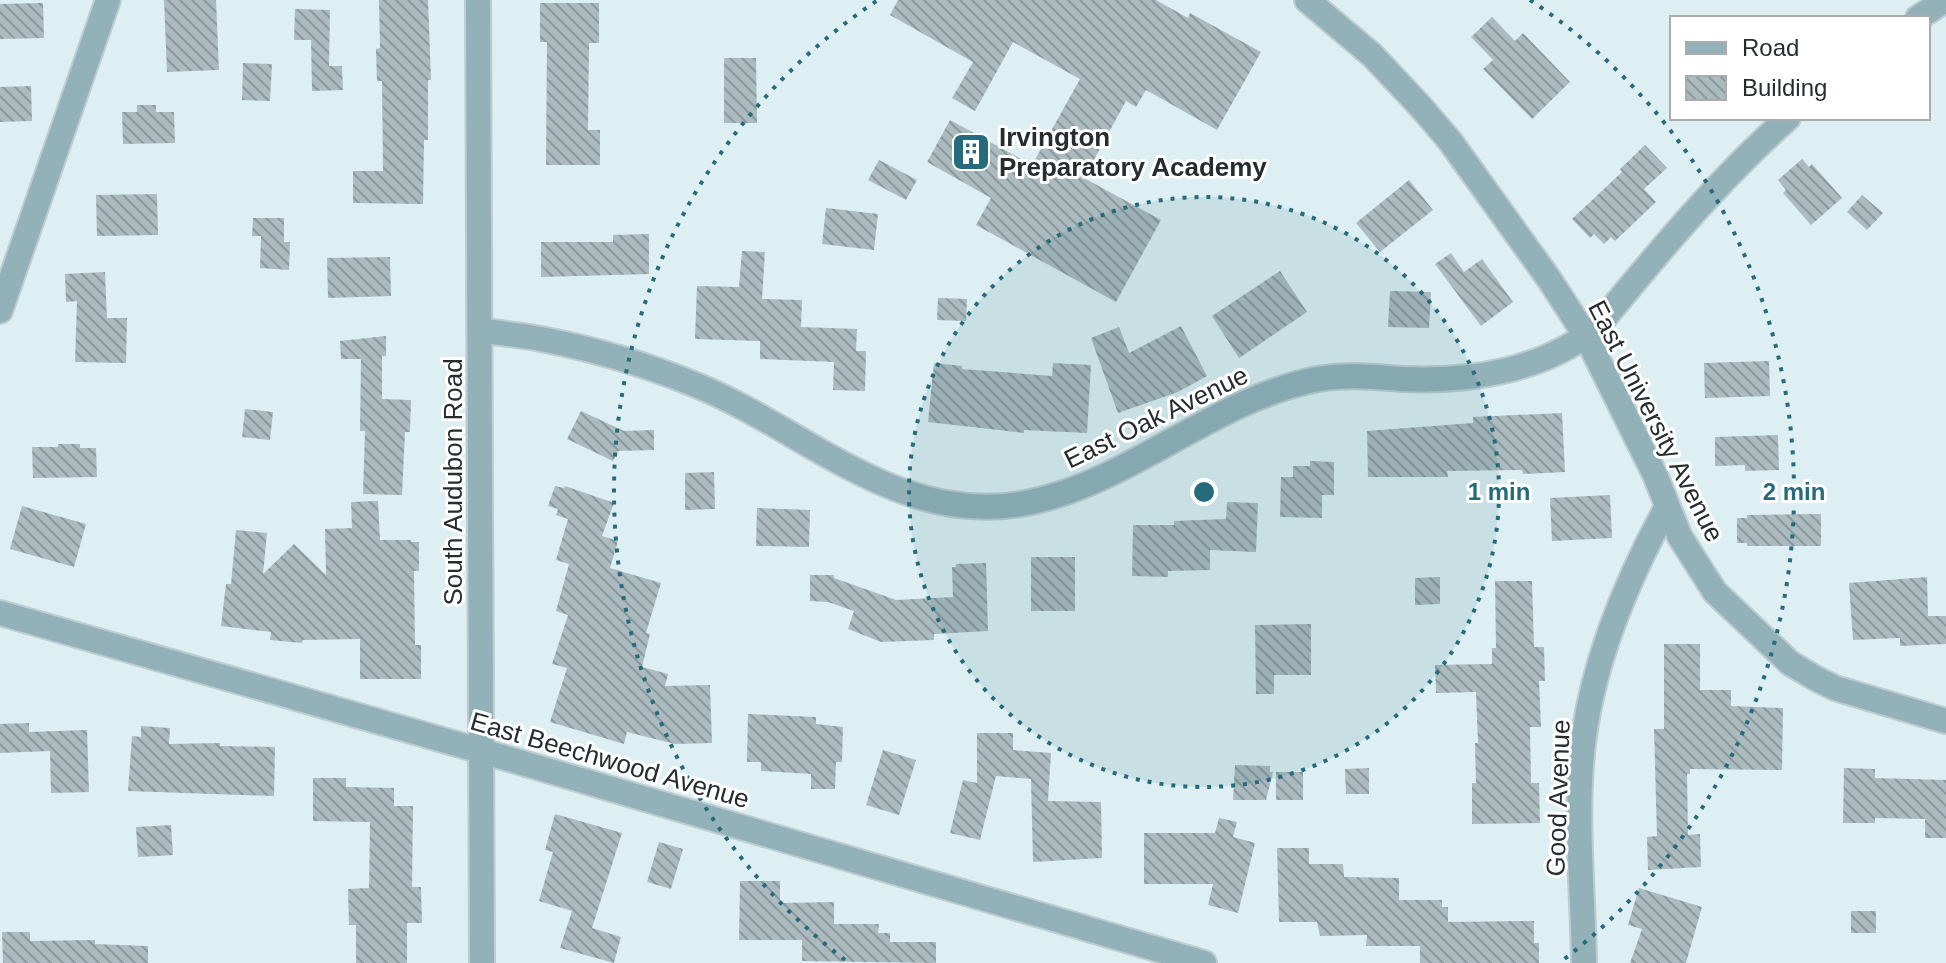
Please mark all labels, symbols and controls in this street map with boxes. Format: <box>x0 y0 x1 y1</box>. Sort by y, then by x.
legend <box>1670 16 1930 120</box>
text: Road <box>1742 34 1799 61</box>
text: Building <box>1742 74 1827 101</box>
place label: Irvington Preparatory Academy <box>999 122 1267 182</box>
building icon: Irvington Preparatory Academy <box>950 131 992 173</box>
street label: East University Avenue <box>1582 295 1730 547</box>
street label: South Audubon Road <box>438 358 468 606</box>
street label: East Oak Avenue <box>1059 360 1253 474</box>
centre of rings <box>1190 478 1218 506</box>
text: 1 min <box>1468 478 1530 505</box>
text: 2 min <box>1763 478 1825 505</box>
street label: East Beechwood Avenue <box>467 706 753 814</box>
street label: Good Avenue <box>1540 719 1576 877</box>

